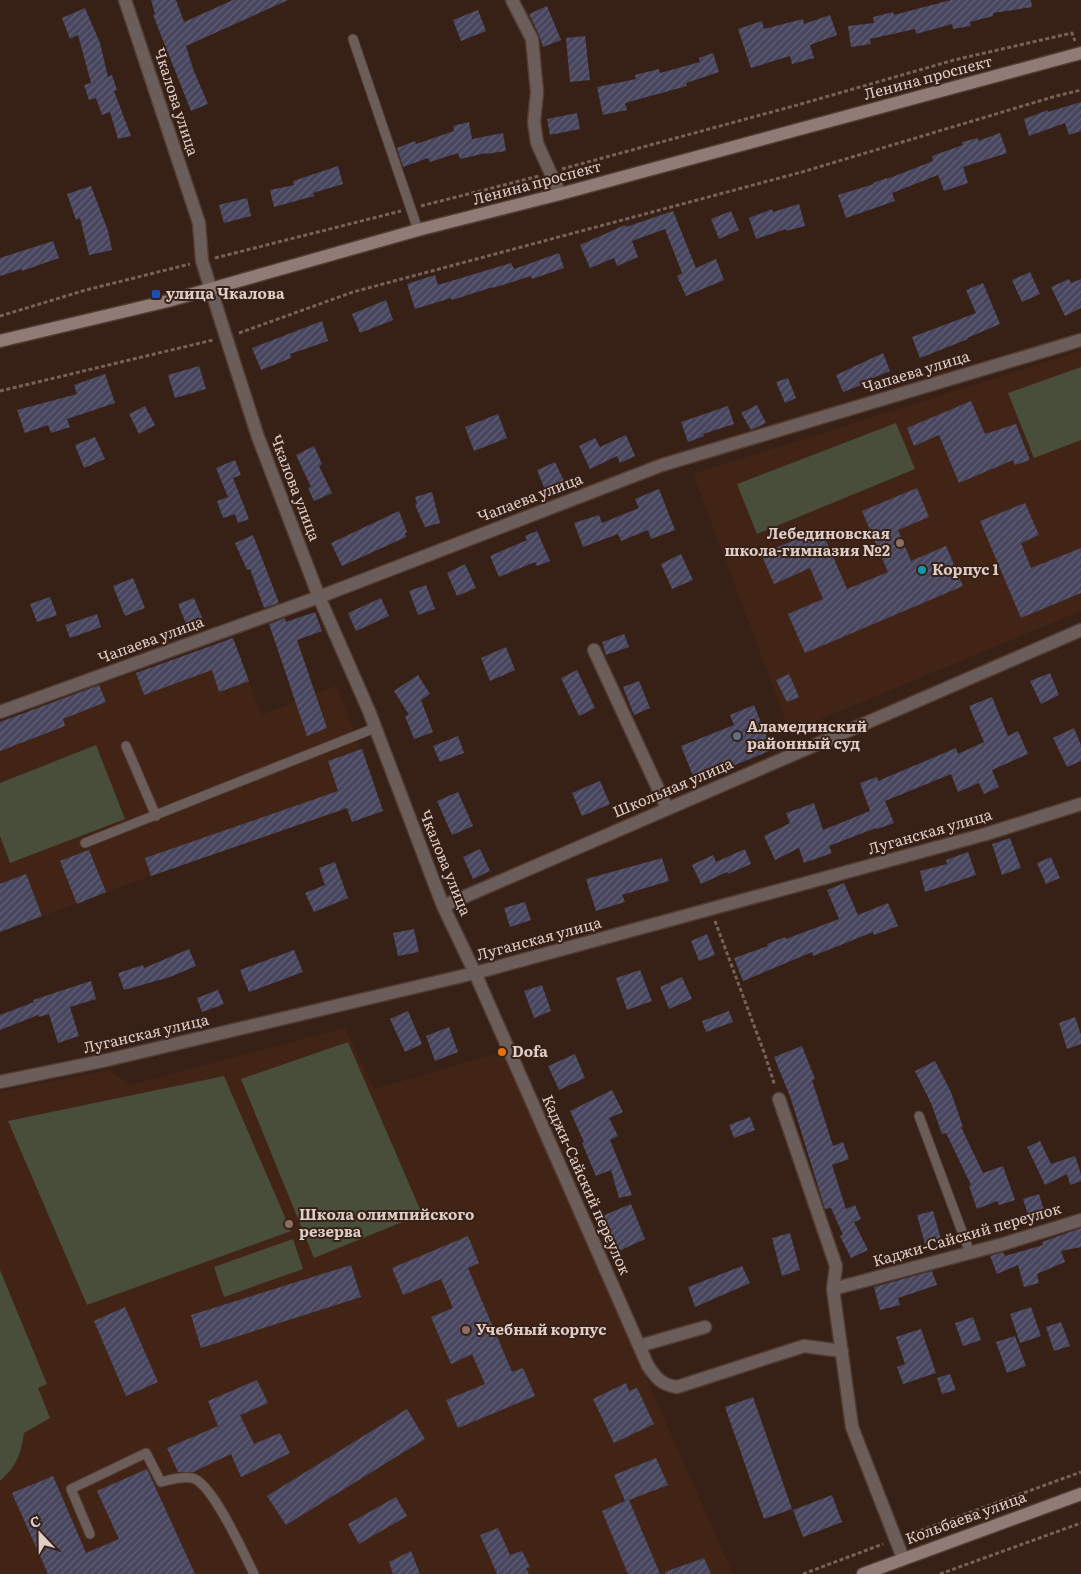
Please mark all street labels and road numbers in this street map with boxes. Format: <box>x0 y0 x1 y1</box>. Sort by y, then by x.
street label: Чкалова улица <box>149 45 206 159</box>
street label: Ленина проспект <box>861 48 995 105</box>
street label: Ленина проспект <box>470 153 604 210</box>
street label: Чапаева улица <box>859 343 973 398</box>
street label: Чкалова улица <box>266 431 328 545</box>
street label: Чапаева улица <box>473 466 586 527</box>
street label: Чапаева улица <box>94 608 208 668</box>
street label: Школьная улица <box>609 751 737 822</box>
street label: Луганская улица <box>865 802 995 859</box>
street label: Чкалова улица <box>415 806 478 920</box>
street label: Луганская улица <box>474 910 604 965</box>
street label: Луганская улица <box>81 1007 212 1058</box>
street label: Каджи-Сайский переулок <box>537 1091 638 1278</box>
street label: Каджи-Сайский переулок <box>870 1196 1064 1271</box>
street label: Кольбаева улица <box>902 1484 1030 1549</box>

